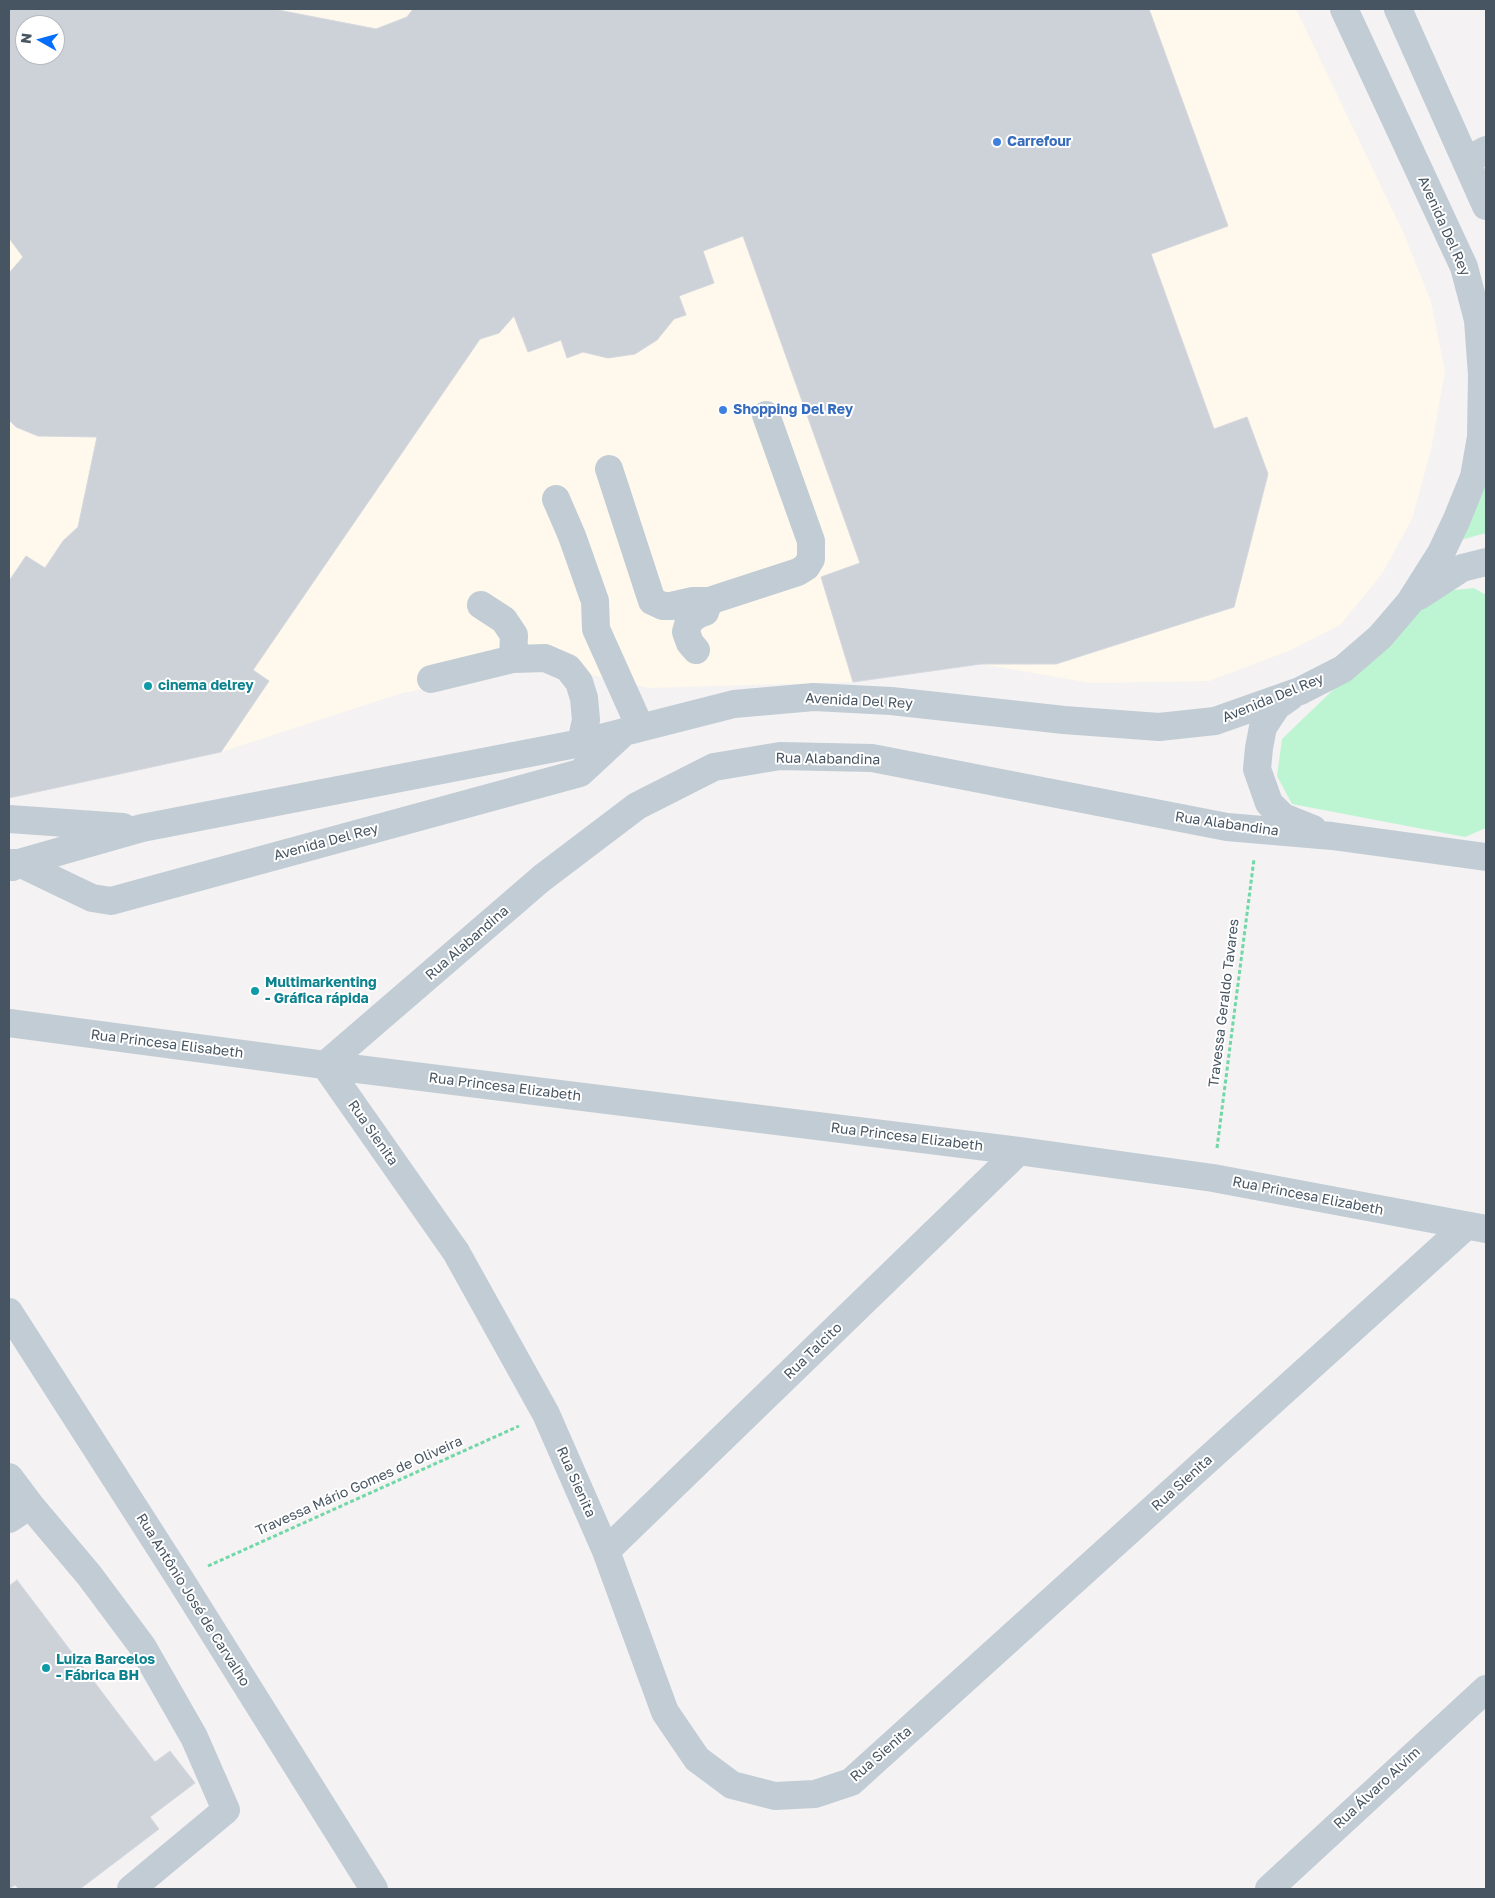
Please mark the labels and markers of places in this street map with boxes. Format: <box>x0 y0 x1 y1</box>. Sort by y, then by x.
place label: Carrefour <box>1007 134 1071 150</box>
marker: Carrefour <box>991 136 1003 148</box>
place label: Shopping Del Rey <box>733 402 853 418</box>
marker: Shopping Del Rey <box>717 404 729 416</box>
place label: cinema delrey <box>158 678 254 694</box>
marker: cinema delrey <box>142 680 154 692</box>
place label: Multimarkenting - Gráfica rápida <box>265 975 377 1008</box>
marker: Multimarkenting - Gráfica rápida <box>249 985 261 997</box>
place label: Luiza Barcelos - Fábrica BH <box>56 1652 155 1684</box>
marker: Luiza Barcelos - Fábrica BH <box>40 1662 52 1674</box>

